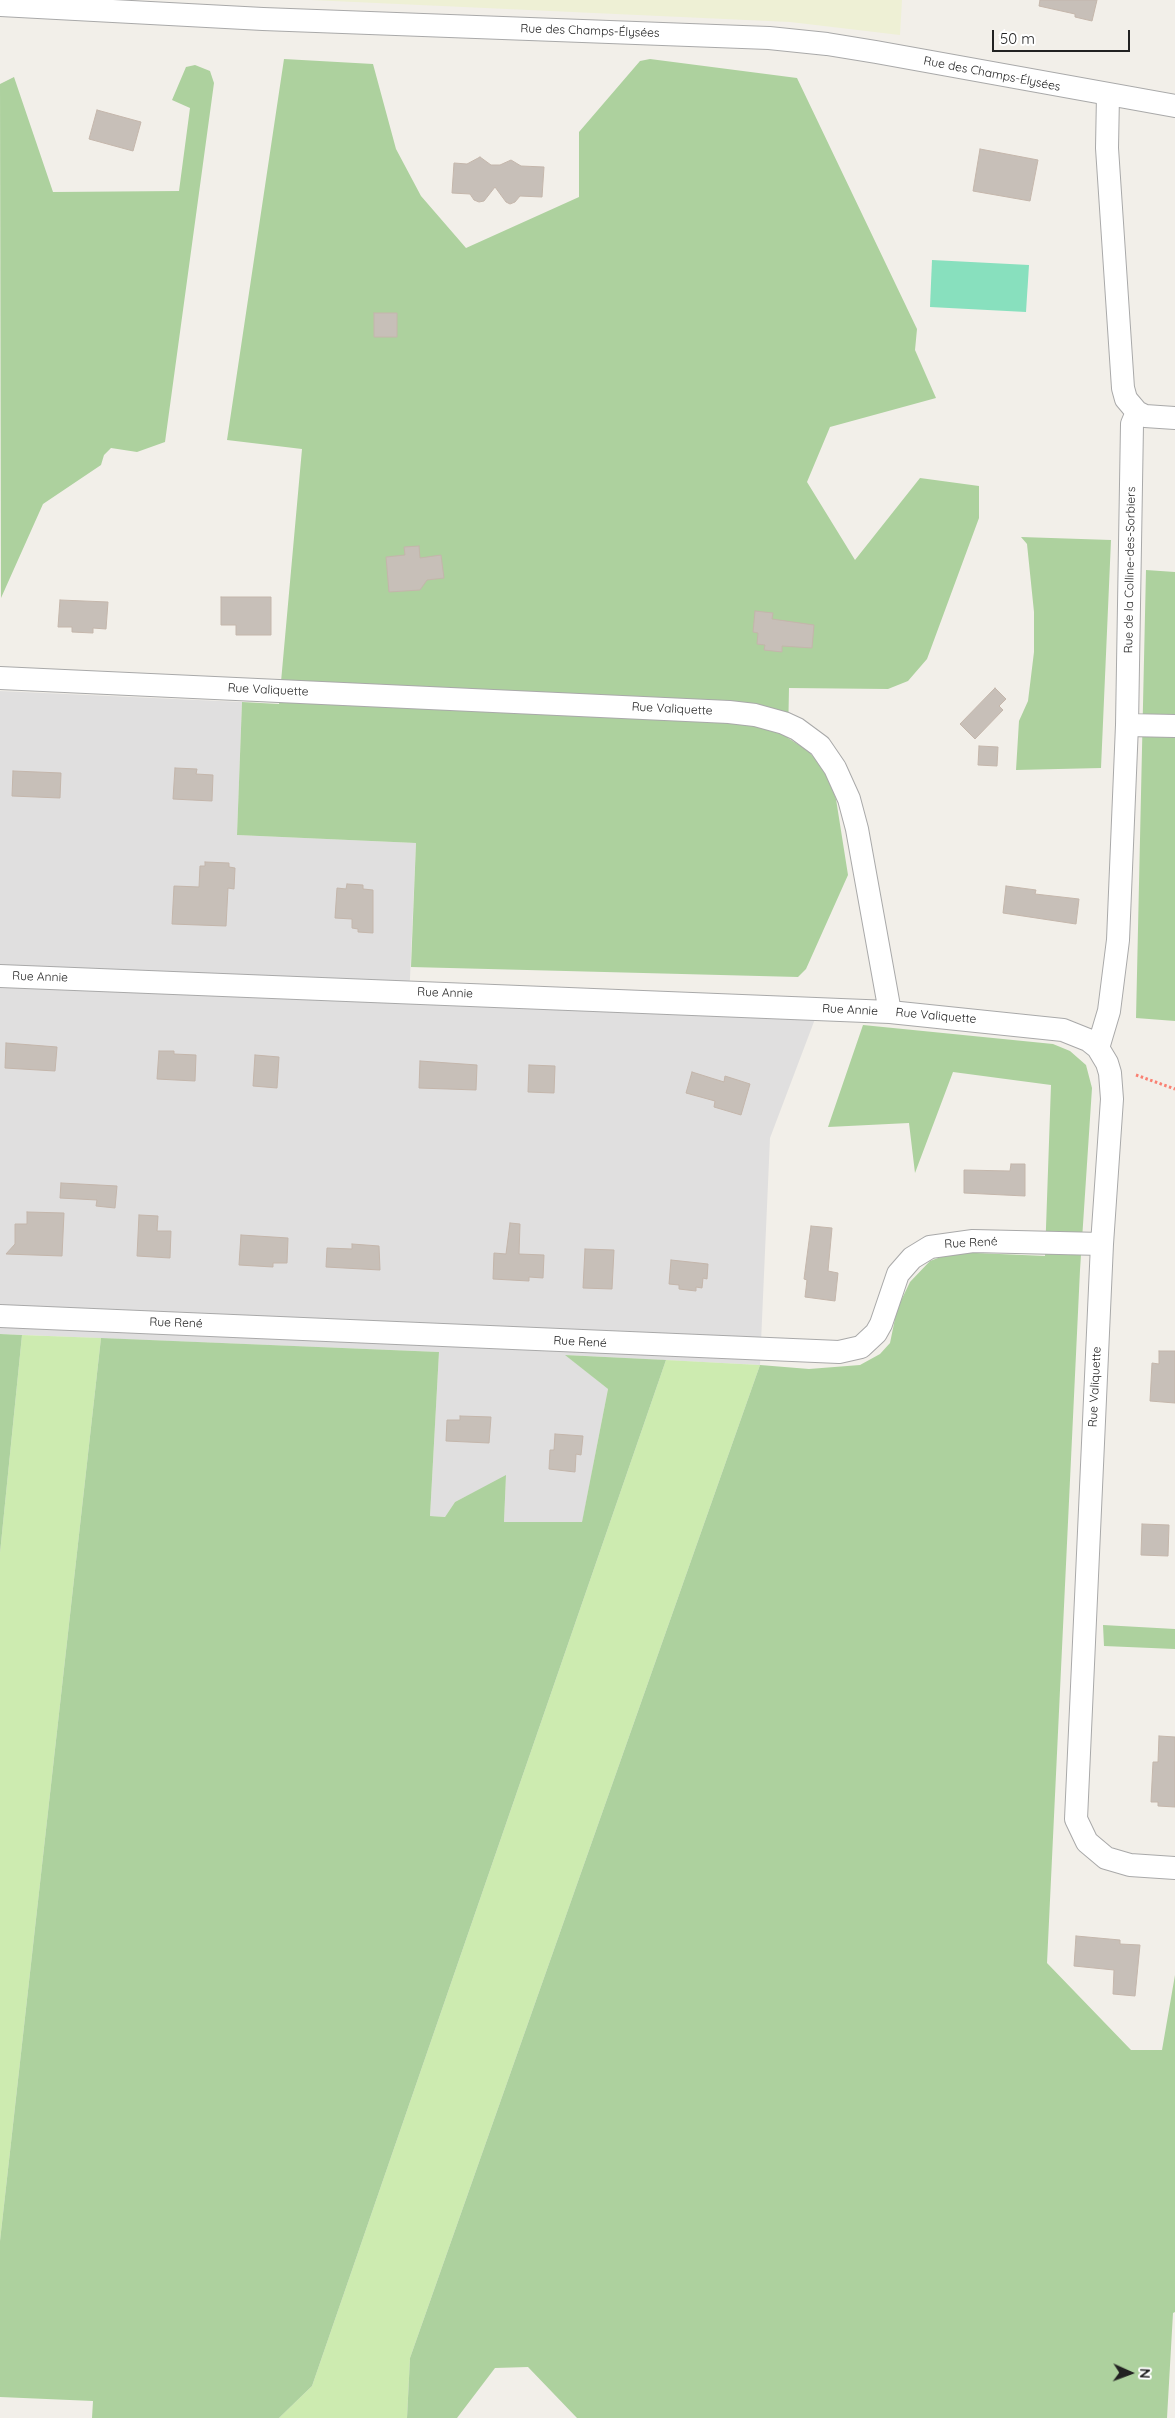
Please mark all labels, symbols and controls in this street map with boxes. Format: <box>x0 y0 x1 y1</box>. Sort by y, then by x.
scale bar <box>995 20 1132 52</box>
street label: Rue des Champs-Élysées <box>520 21 660 41</box>
text: 50 m <box>1000 29 1035 48</box>
street label: Rue des Champs-Élysées <box>922 54 1062 94</box>
street label: Rue de la Colline-des-Sorbiers <box>1121 486 1139 654</box>
street label: Rue Valiquette <box>227 681 309 699</box>
street label: Rue Valiquette <box>631 700 713 718</box>
street label: Rue Annie <box>12 969 68 985</box>
street label: Rue Annie <box>417 985 473 1001</box>
street label: Rue Annie <box>822 1001 878 1019</box>
street label: Rue Valiquette <box>895 1005 977 1027</box>
street label: Rue René <box>944 1234 998 1252</box>
street label: Rue René <box>149 1315 203 1331</box>
street label: Rue René <box>553 1333 607 1351</box>
street label: Rue Valiquette <box>1086 1346 1104 1428</box>
north arrow <box>1105 2348 1155 2398</box>
text: N <box>1136 2368 1154 2379</box>

